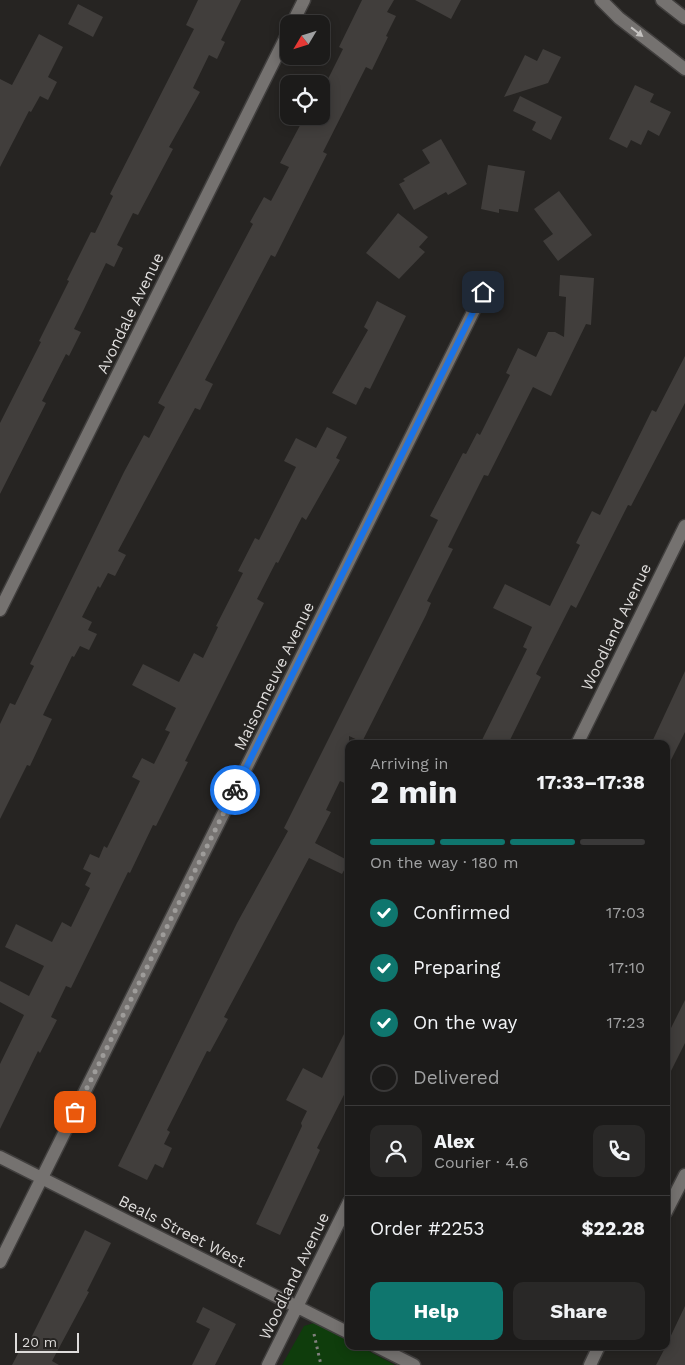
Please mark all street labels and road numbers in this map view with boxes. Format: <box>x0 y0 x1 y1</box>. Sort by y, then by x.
street label: Avondale Avenue <box>92 249 168 377</box>
street label: Woodland Avenue <box>577 560 655 694</box>
street label: Maisonneuve Avenue <box>230 599 318 753</box>
street label: Beals Street West <box>115 1191 249 1271</box>
street label: Woodland Avenue <box>255 1209 333 1343</box>

